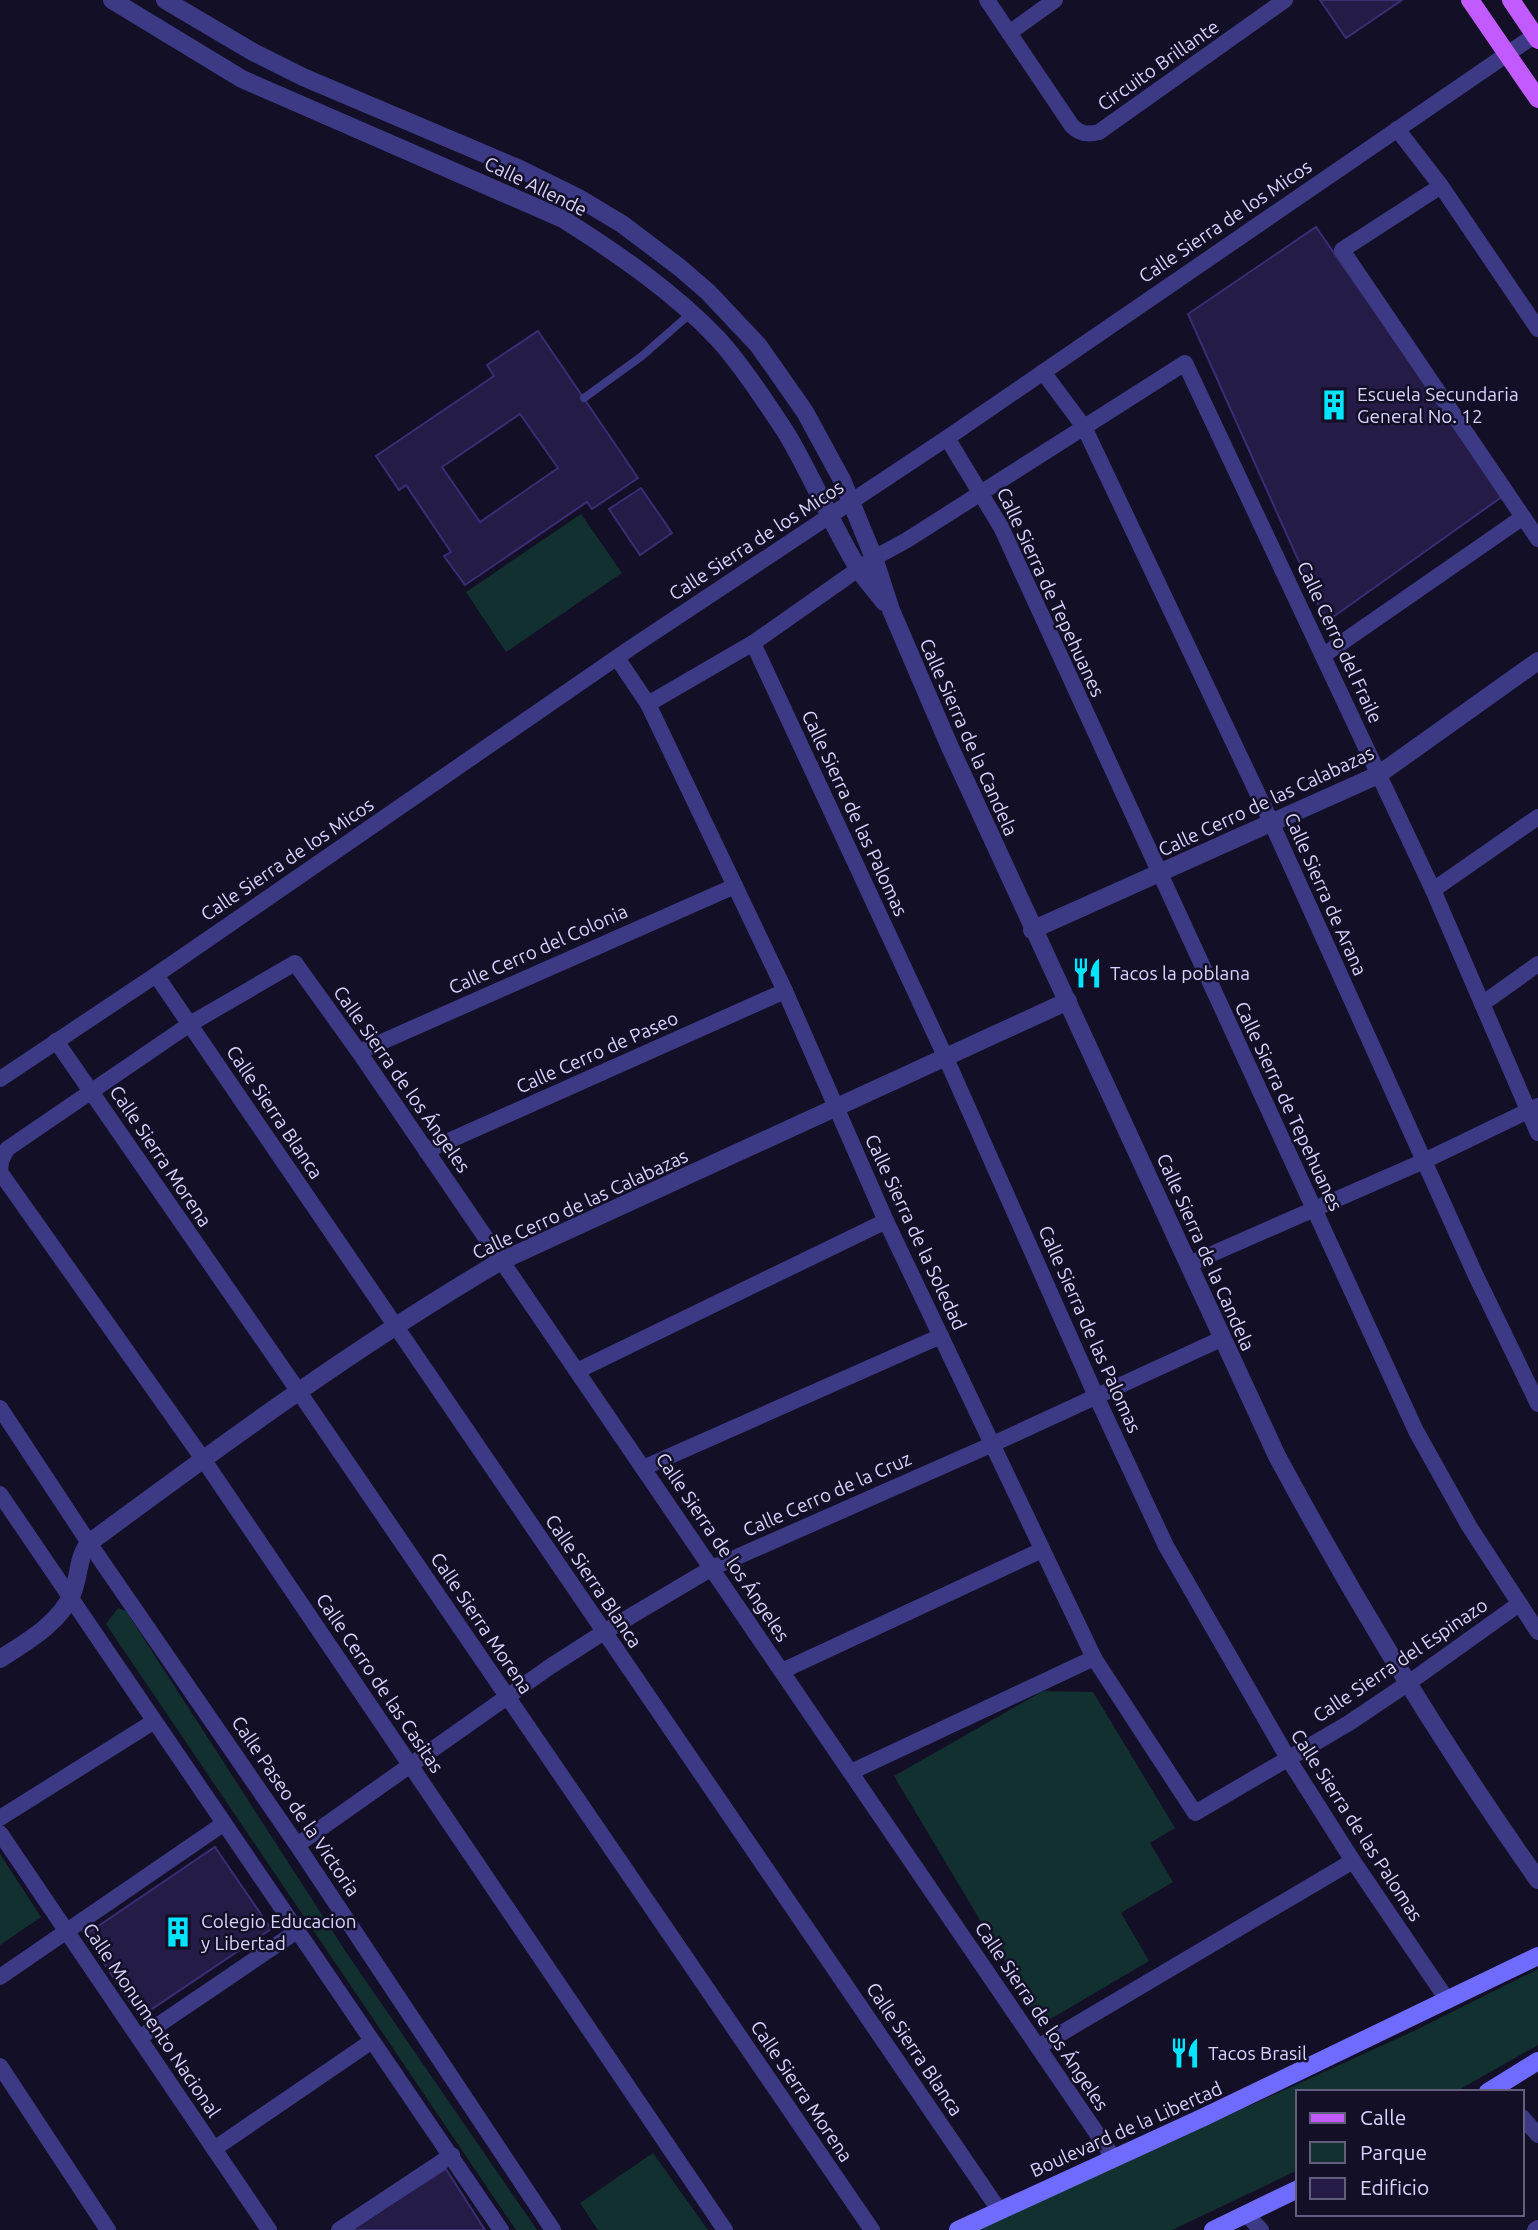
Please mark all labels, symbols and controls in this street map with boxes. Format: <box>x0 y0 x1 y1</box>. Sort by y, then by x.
street label: Circuito Brillante <box>1093 15 1223 115</box>
street label: Calle Allende <box>481 152 591 220</box>
street label: Calle Sierra de los Micos <box>1134 155 1316 287</box>
place label: Escuela Secundaria General No. 12 <box>1357 383 1519 427</box>
building icon: Escuela Secundaria General No. 12 <box>1317 388 1351 422</box>
street label: Calle Sierra de los Micos <box>665 475 847 605</box>
street label: Calle Sierra de Tepehuanes <box>993 484 1109 700</box>
street label: Calle Cerro del Fraile <box>1293 558 1387 726</box>
street label: Calle Sierra de la Candela <box>916 635 1022 839</box>
street label: Calle Sierra de las Palomas <box>798 707 912 919</box>
street label: Calle Cerro de las Calabazas <box>1155 741 1377 861</box>
street label: Calle Sierra de los Micos <box>196 793 378 925</box>
street label: Calle Sierra de Arana <box>1280 809 1372 979</box>
street label: Calle Cerro del Colonia <box>445 900 631 998</box>
restaurant icon: Tacos la poblana <box>1070 956 1104 990</box>
place label: Tacos la poblana <box>1110 962 1250 984</box>
street label: Calle Sierra de los Ángeles <box>329 981 475 1177</box>
street label: Calle Sierra de Tepehuanes <box>1231 998 1347 1214</box>
street label: Calle Cerro de Paseo <box>513 1006 681 1098</box>
street label: Calle Sierra Blanca <box>222 1041 328 1183</box>
street label: Calle Sierra Morena <box>106 1081 216 1231</box>
street label: Calle Sierra de la Soledad <box>861 1131 971 1333</box>
street label: Calle Cerro de las Calabazas <box>469 1144 691 1264</box>
street label: Calle Sierra de la Candela <box>1153 1150 1259 1354</box>
street label: Calle Sierra de las Palomas <box>1034 1222 1146 1436</box>
street label: Calle Cerro de la Cruz <box>740 1447 915 1541</box>
street label: Calle Sierra de los Ángeles <box>652 1449 794 1645</box>
street label: Calle Sierra Blanca <box>541 1510 647 1652</box>
street label: Calle Sierra Morena <box>427 1548 537 1698</box>
street label: Calle Cerro de las Casitas <box>312 1589 448 1777</box>
street label: Calle Sierra del Espinazo <box>1309 1593 1491 1727</box>
street label: Calle Paseo de la Victoria <box>227 1712 365 1900</box>
street label: Calle Sierra de las Palomas <box>1287 1725 1427 1925</box>
place label: Colegio Educacion y Libertad <box>201 1910 357 1954</box>
building icon: Colegio Educacion y Libertad <box>161 1915 195 1949</box>
street label: Calle Sierra de los Ángeles <box>971 1918 1113 2114</box>
street label: Calle Monumento Nacional <box>79 1919 225 2121</box>
street label: Calle Sierra Blanca <box>862 1978 968 2120</box>
street label: Calle Sierra Morena <box>747 2016 857 2166</box>
restaurant icon: Tacos Brasil <box>1168 2036 1202 2070</box>
place label: Tacos Brasil <box>1208 2042 1307 2064</box>
street label: Boulevard de la Libertad <box>1027 2077 1225 2181</box>
legend <box>1296 2090 1524 2216</box>
text: Calle <box>1360 2105 1406 2129</box>
text: Parque <box>1360 2140 1427 2164</box>
text: Edificio <box>1360 2175 1429 2199</box>

